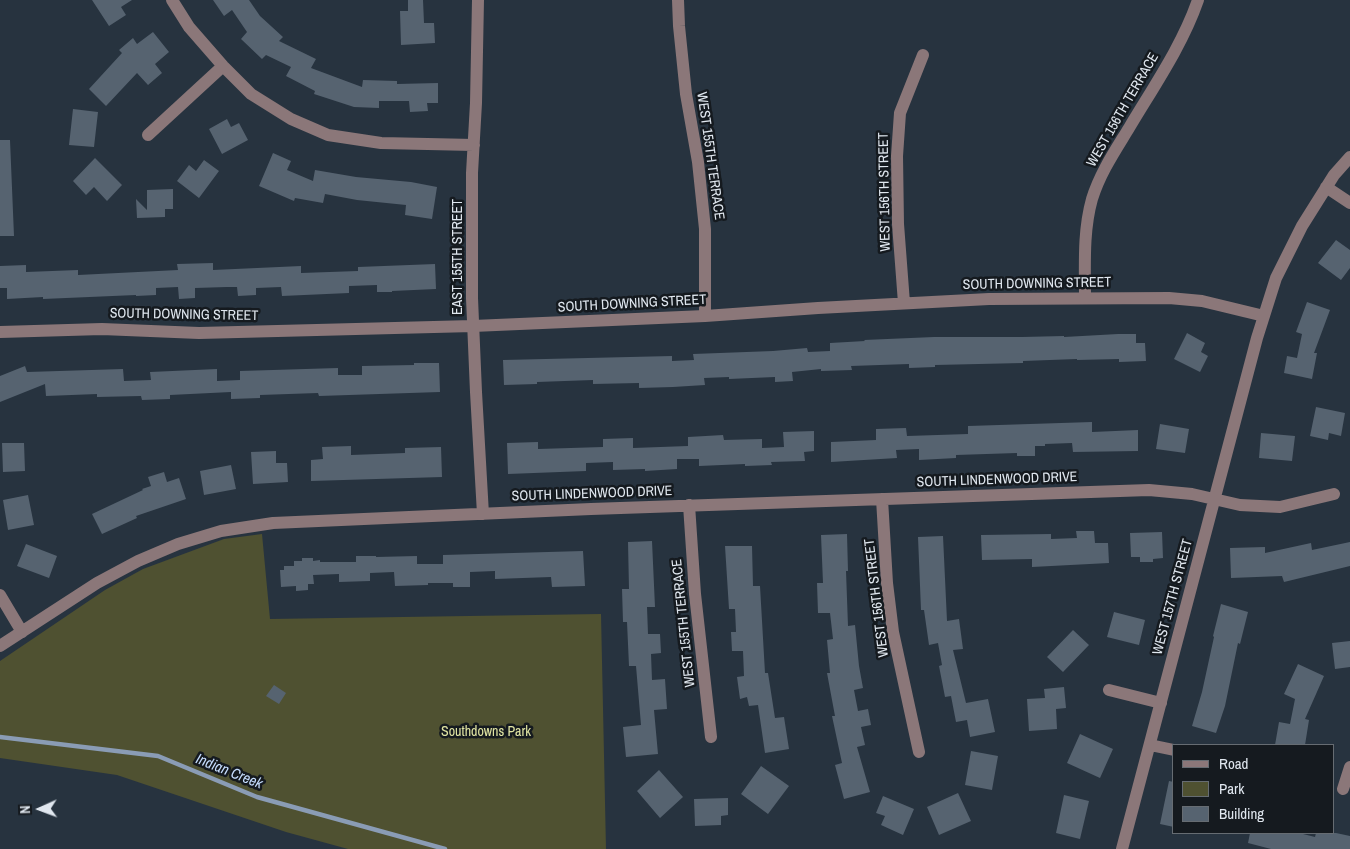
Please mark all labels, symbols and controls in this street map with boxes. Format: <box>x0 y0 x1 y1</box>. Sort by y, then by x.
street label: WEST 156TH TERRACE <box>1084 50 1162 170</box>
street label: WEST 155TH TERRACE <box>693 91 727 221</box>
street label: WEST 156TH STREET <box>876 132 894 252</box>
street label: EAST 155TH STREET <box>450 199 466 315</box>
street label: SOUTH DOWNING STREET <box>963 274 1111 294</box>
street label: SOUTH DOWNING STREET <box>557 292 707 316</box>
street label: SOUTH DOWNING STREET <box>110 305 258 325</box>
street label: SOUTH LINDENWOOD DRIVE <box>916 469 1078 491</box>
street label: SOUTH LINDENWOOD DRIVE <box>511 483 673 505</box>
street label: WEST 157TH STREET <box>1149 537 1197 657</box>
street label: WEST 156TH STREET <box>861 538 893 658</box>
street label: WEST 155TH TERRACE <box>669 558 699 688</box>
park label: Southdowns Park <box>441 724 531 740</box>
legend <box>1172 744 1335 834</box>
water label: Indian Creek <box>193 750 265 794</box>
text: Road <box>1219 753 1248 774</box>
text: Park <box>1219 778 1244 799</box>
north arrow <box>15 784 65 834</box>
text: Building <box>1219 803 1264 824</box>
text: N <box>16 805 34 814</box>

